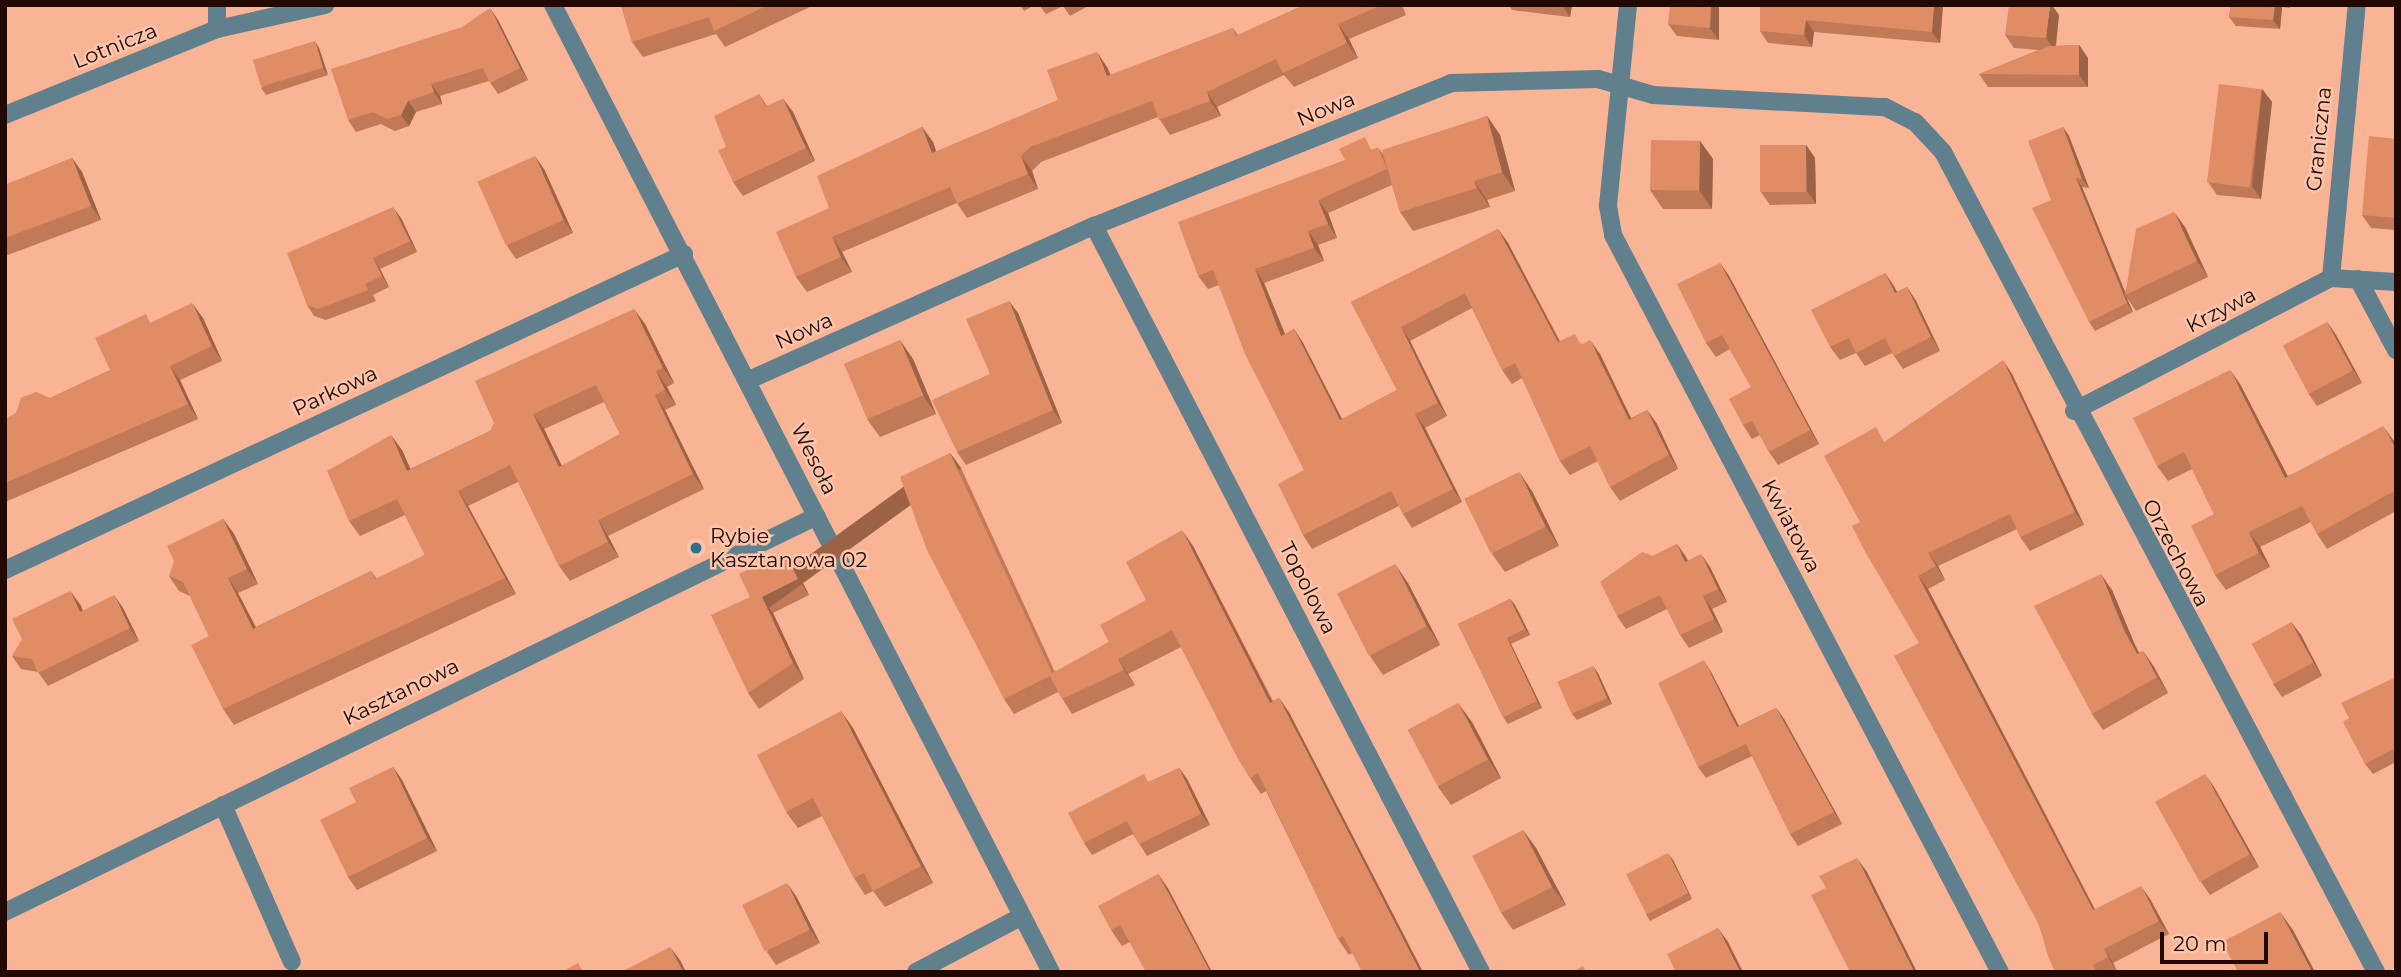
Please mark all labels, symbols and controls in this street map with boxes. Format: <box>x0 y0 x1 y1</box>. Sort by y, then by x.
street label: Lotnicza <box>69 18 161 74</box>
street label: Graniczna <box>2301 85 2337 193</box>
street label: Nowa <box>1293 86 1359 132</box>
street label: Krzywa <box>2182 282 2260 338</box>
street label: Nowa <box>771 307 837 355</box>
street label: Parkowa <box>289 360 381 422</box>
street label: Wesoła <box>785 419 843 499</box>
street label: Kwiatowa <box>1756 475 1826 577</box>
street label: Orzechowa <box>2137 495 2215 611</box>
place label: Rybie Kasztanowa 02 <box>710 523 867 573</box>
street label: Topolowa <box>1274 538 1342 638</box>
marker: Rybie Kasztanowa 02 <box>688 540 704 556</box>
street label: Kasztanowa <box>339 653 463 731</box>
scale bar <box>2163 918 2272 962</box>
text: 20 m <box>2173 931 2227 956</box>

